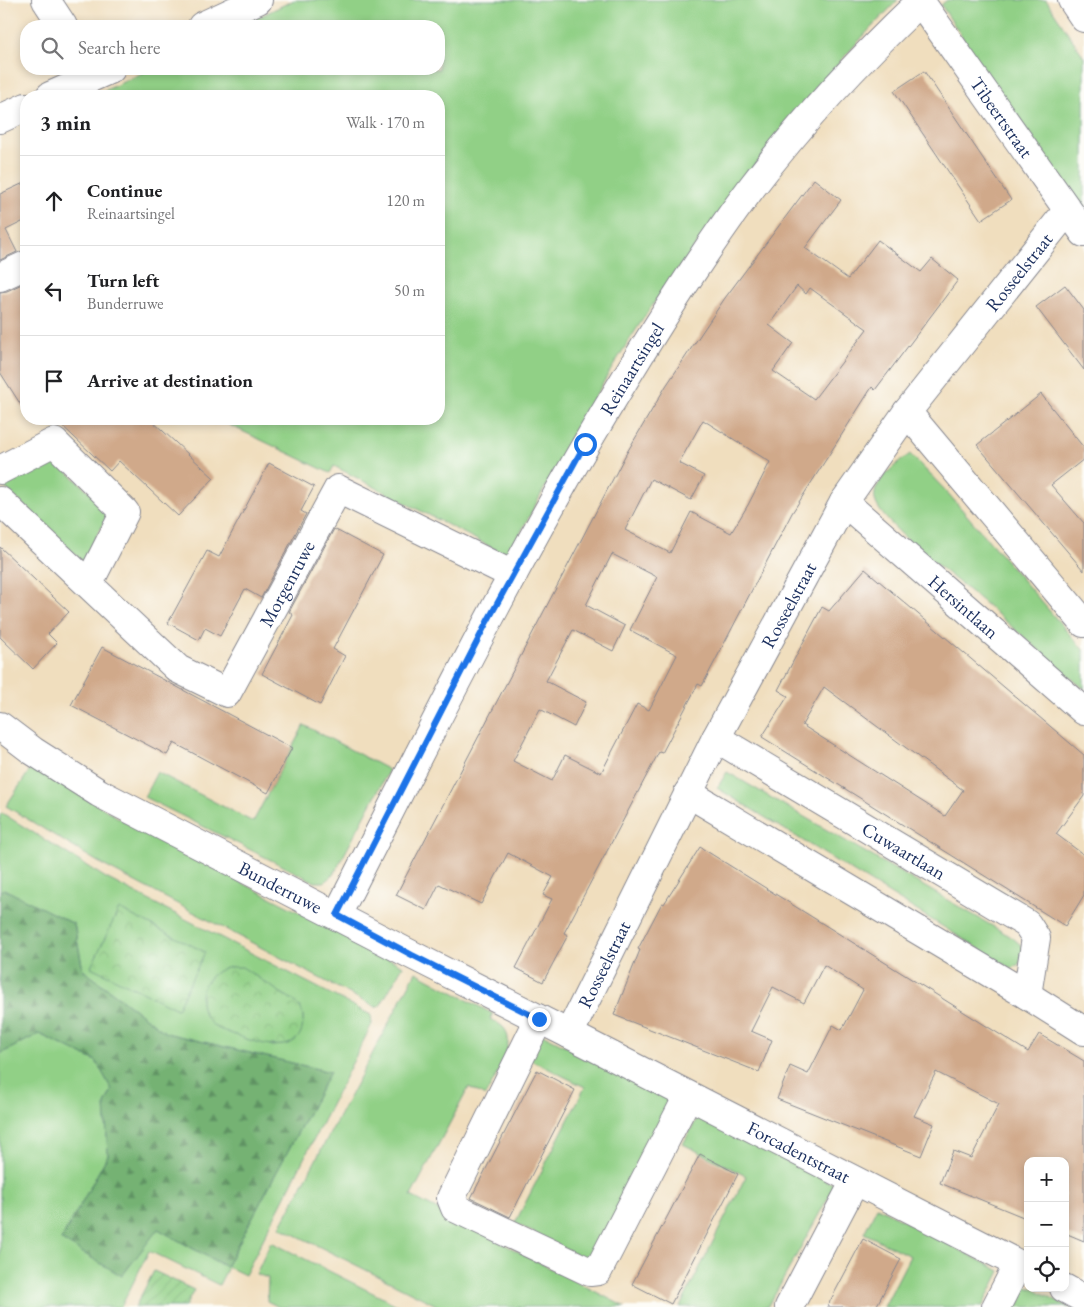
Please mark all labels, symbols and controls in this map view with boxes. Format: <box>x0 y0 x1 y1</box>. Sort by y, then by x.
search box <box>20 20 445 75</box>
icon: search <box>38 34 66 62</box>
text: Search here <box>78 35 160 60</box>
street label: Tibeertstraat <box>965 71 1039 162</box>
text: 3 min <box>40 109 91 136</box>
text: Walk · 170 m <box>346 112 425 133</box>
text: Continue <box>87 178 162 203</box>
icon: ahead <box>40 187 68 215</box>
text: 120 m <box>386 190 425 211</box>
text: Reinaartsingel <box>87 203 175 224</box>
street label: Rosseelstraat <box>980 227 1058 316</box>
text: Turn left <box>87 268 159 293</box>
icon: left <box>40 277 68 305</box>
text: 50 m <box>394 280 425 301</box>
text: Bunderruwe <box>87 293 164 314</box>
street label: Reinaartsingel <box>594 317 670 419</box>
icon: arrive <box>40 367 68 395</box>
text: Arrive at destination <box>87 368 253 393</box>
route start <box>574 433 597 456</box>
street label: Morgenruwe <box>253 536 320 631</box>
street label: Rosseelstraat <box>755 557 822 652</box>
street label: Hersintlaan <box>923 569 1004 644</box>
street label: Cuwaartlaan <box>857 816 951 885</box>
street label: Bunderruwe <box>234 855 327 919</box>
street label: Rosseelstraat <box>572 916 636 1012</box>
route end <box>528 1008 551 1031</box>
street label: Forcadentstraat <box>743 1115 855 1188</box>
map controls <box>1024 1157 1069 1292</box>
button: + <box>1024 1157 1069 1202</box>
button: − <box>1024 1202 1069 1247</box>
button: locate <box>1024 1247 1069 1292</box>

